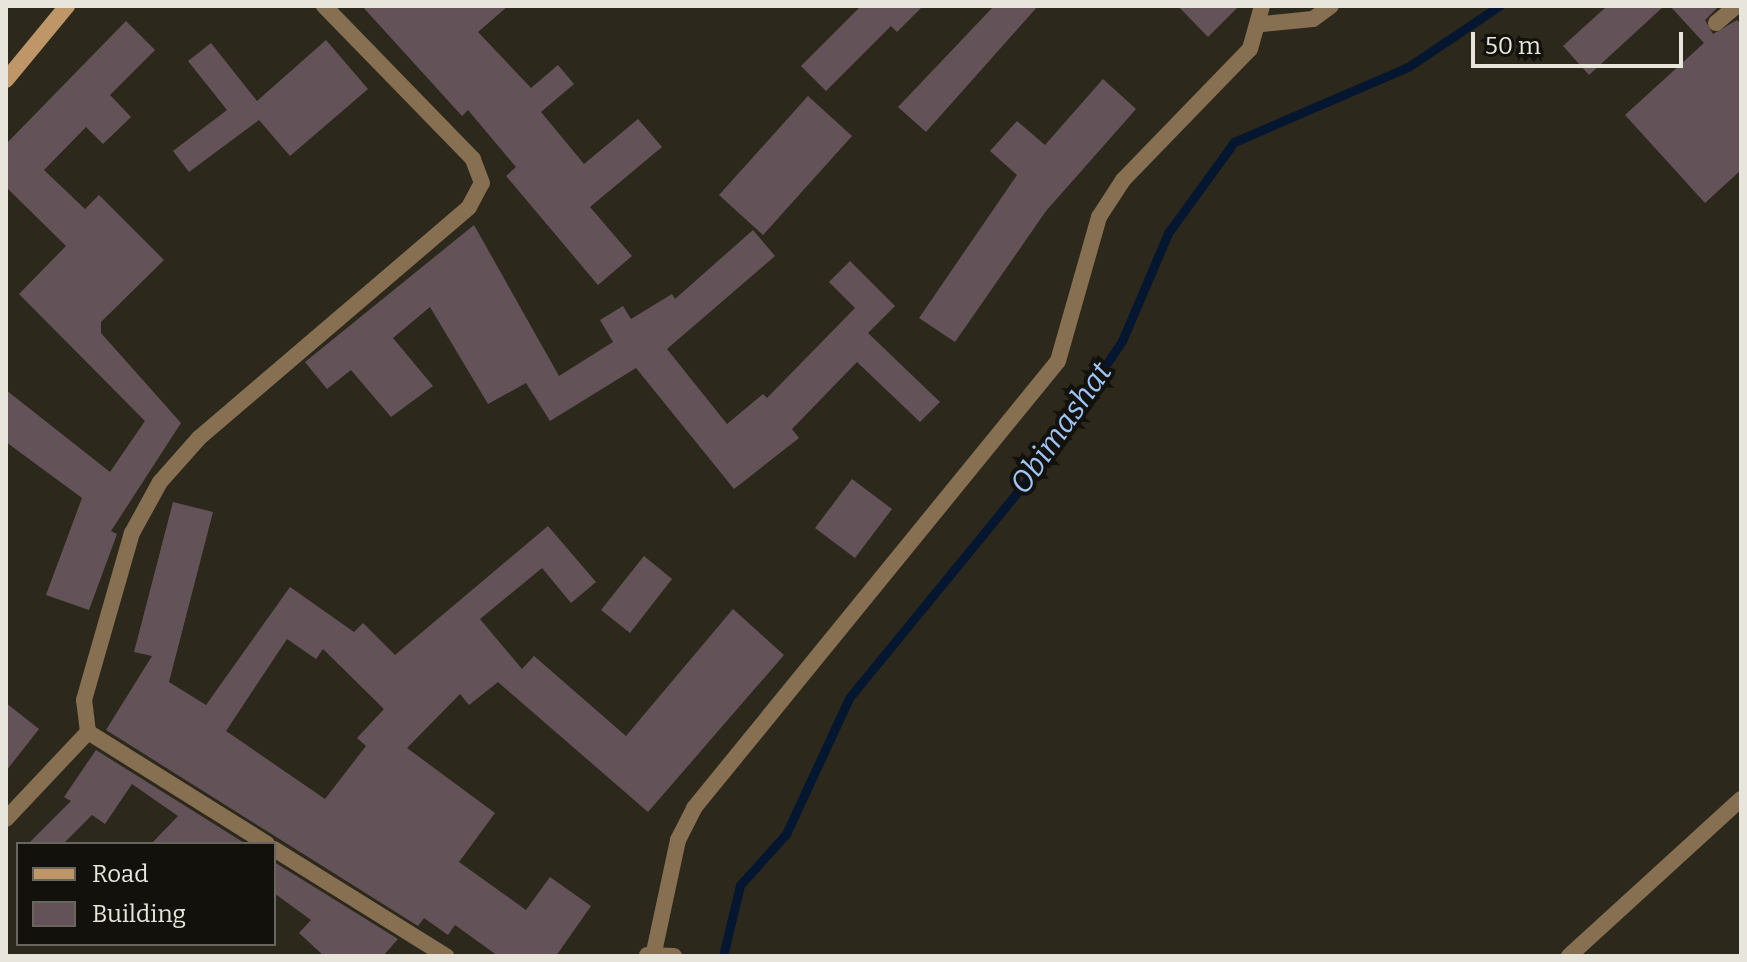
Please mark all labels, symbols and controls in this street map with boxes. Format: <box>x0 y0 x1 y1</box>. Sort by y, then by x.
scale bar <box>1475 16 1687 66</box>
text: 50 m <box>1485 32 1541 60</box>
water label: Obimashat <box>1003 355 1119 501</box>
legend <box>16 842 276 946</box>
text: Road <box>92 860 148 888</box>
text: Building <box>92 900 186 928</box>

